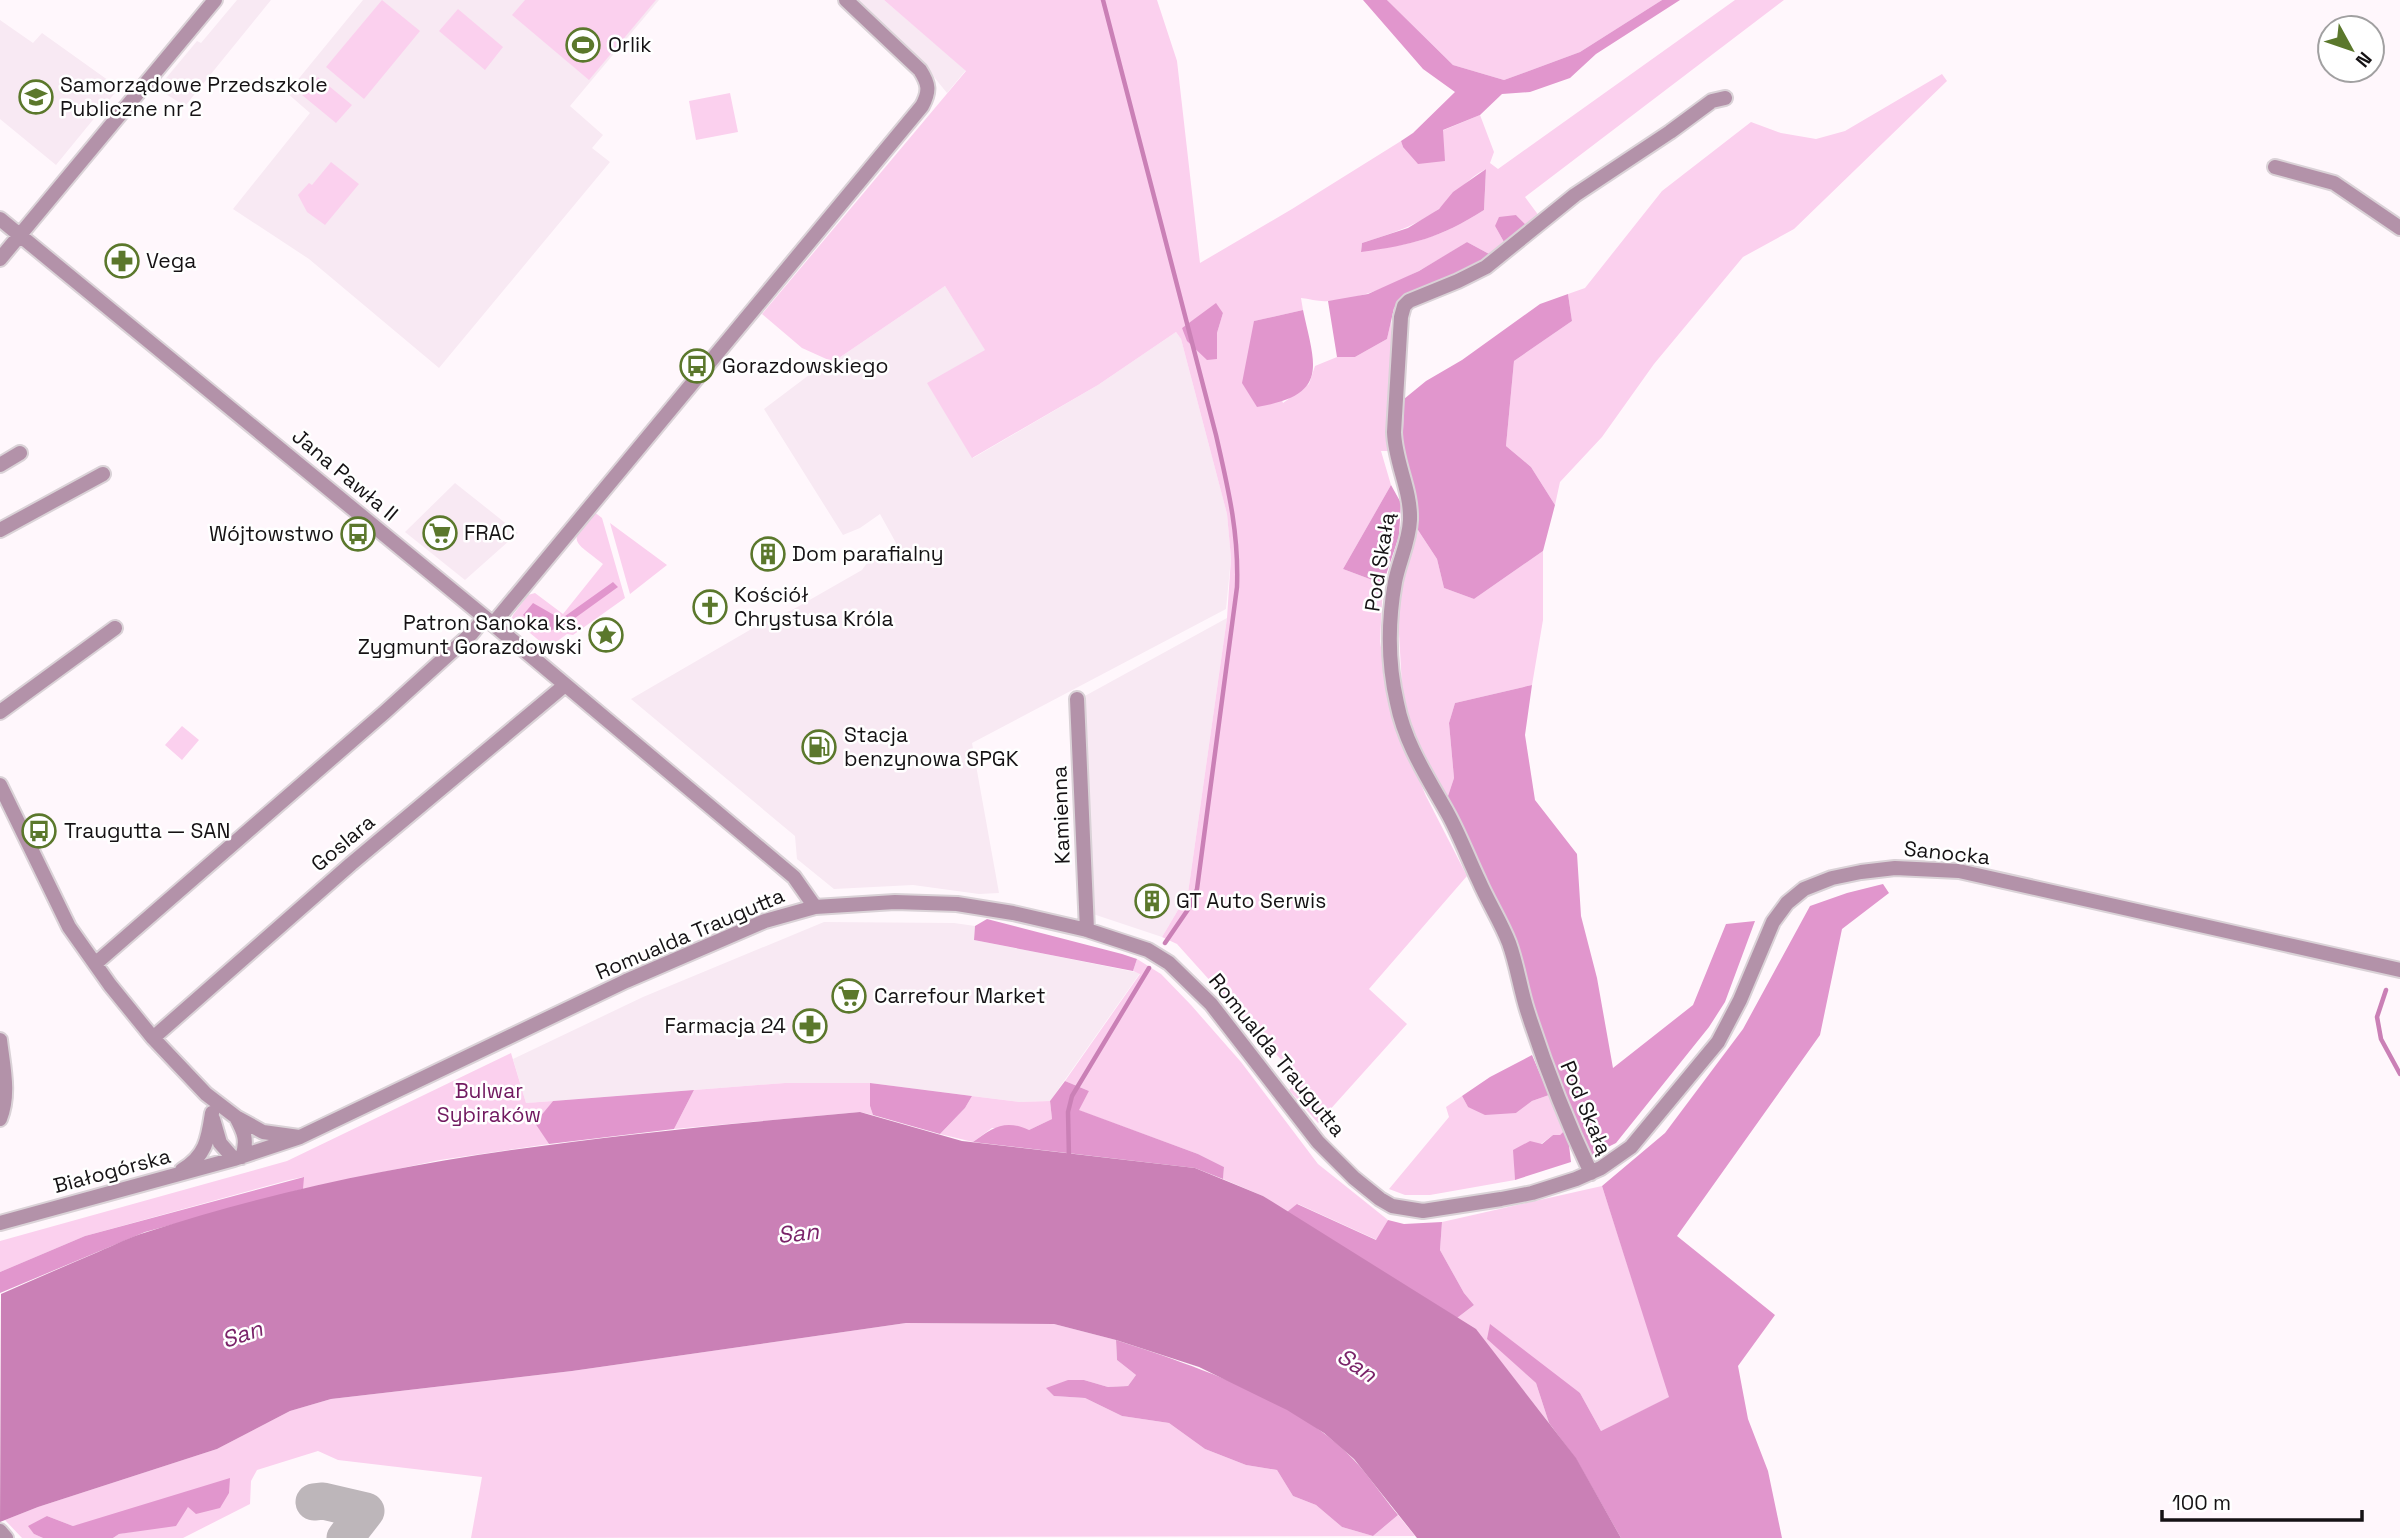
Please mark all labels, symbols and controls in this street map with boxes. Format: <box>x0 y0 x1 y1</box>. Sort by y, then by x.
north arrow <box>2316 14 2386 84</box>
sports icon: Orlik <box>564 26 602 64</box>
place label: Orlik <box>608 31 652 58</box>
text: N <box>2350 47 2377 73</box>
place label: Samorządowe Przedszkole Publiczne nr 2 <box>60 71 328 122</box>
school or university icon: Samorządowe Przedszkole Publiczne nr 2 <box>17 78 55 116</box>
pharmacy icon: Vega <box>103 242 141 280</box>
place label: Vega <box>146 247 196 274</box>
bus stop icon: Gorazdowskiego <box>678 347 716 385</box>
place label: Gorazdowskiego <box>722 352 888 379</box>
street label: Jana Pawła II <box>287 422 404 527</box>
street label: Pod Skałą <box>1358 510 1401 613</box>
supermarket icon: FRAC <box>421 514 459 552</box>
bus stop icon: Wójtowstwo <box>339 515 377 553</box>
place label: FRAC <box>464 519 515 546</box>
place label: Wójtowstwo <box>209 520 334 547</box>
building icon: Dom parafialny <box>749 535 787 573</box>
place label: Dom parafialny <box>792 540 944 567</box>
place label: Kościół Chrystusa Króla <box>734 581 893 632</box>
church icon: Kościół Chrystusa Króla <box>691 588 729 626</box>
place label: Patron Sanoka ks. Zygmunt Gorazdowski <box>358 609 582 660</box>
place icon: Patron Sanoka ks. Zygmunt Gorazdowski <box>587 616 625 654</box>
place label: Stacja benzynowa SPGK <box>844 721 1019 772</box>
fuel station icon: Stacja benzynowa SPGK <box>800 728 838 766</box>
street label: Kamienna <box>1045 765 1076 865</box>
street label: Goslara <box>305 808 380 877</box>
bus stop icon: Traugutta — SAN <box>20 812 58 850</box>
place label: Traugutta — SAN <box>64 817 231 844</box>
street label: Sanocka <box>1903 835 1991 870</box>
street label: Romualda Traugutta <box>591 882 788 986</box>
building icon: GT Auto Serwis <box>1133 882 1171 920</box>
place label: GT Auto Serwis <box>1176 887 1326 914</box>
street label: Romualda Traugutta <box>1203 968 1352 1142</box>
supermarket icon: Carrefour Market <box>830 977 868 1015</box>
place label: Carrefour Market <box>874 982 1046 1009</box>
pharmacy icon: Farmacja 24 <box>791 1007 829 1045</box>
place label: Farmacja 24 <box>665 1012 786 1039</box>
street label: Pod Skałą <box>1555 1057 1618 1159</box>
park label: Bulwar Sybiraków <box>437 1077 541 1128</box>
street label: Białogórska <box>50 1142 173 1199</box>
water label: San <box>776 1216 821 1250</box>
water label: San <box>218 1313 267 1355</box>
water label: San <box>1331 1341 1383 1390</box>
scale bar <box>2162 1478 2362 1522</box>
text: 100 m <box>2172 1489 2231 1516</box>

